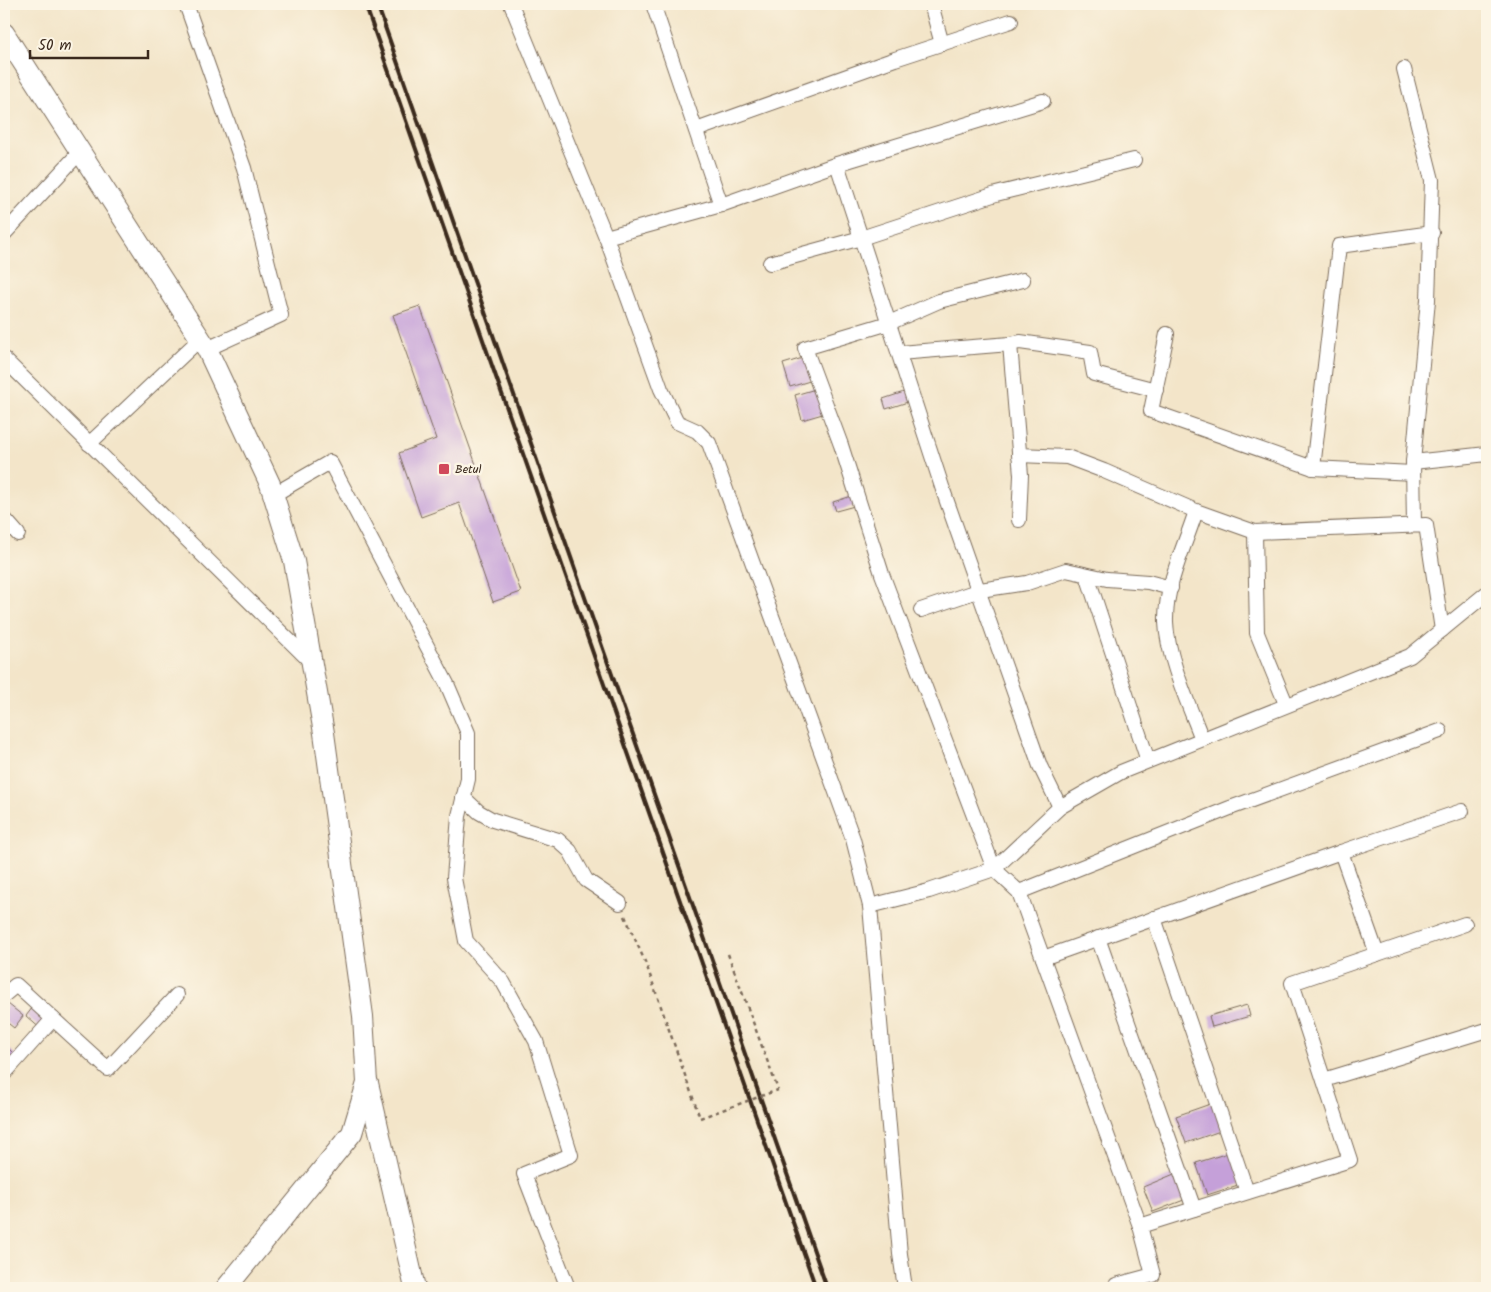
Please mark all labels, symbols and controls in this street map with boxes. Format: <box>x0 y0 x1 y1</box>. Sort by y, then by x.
scale bar <box>30 28 148 60</box>
text: 50 m <box>38 34 72 58</box>
place label: Betul <box>455 460 481 479</box>
marker: Betul <box>437 462 451 476</box>

